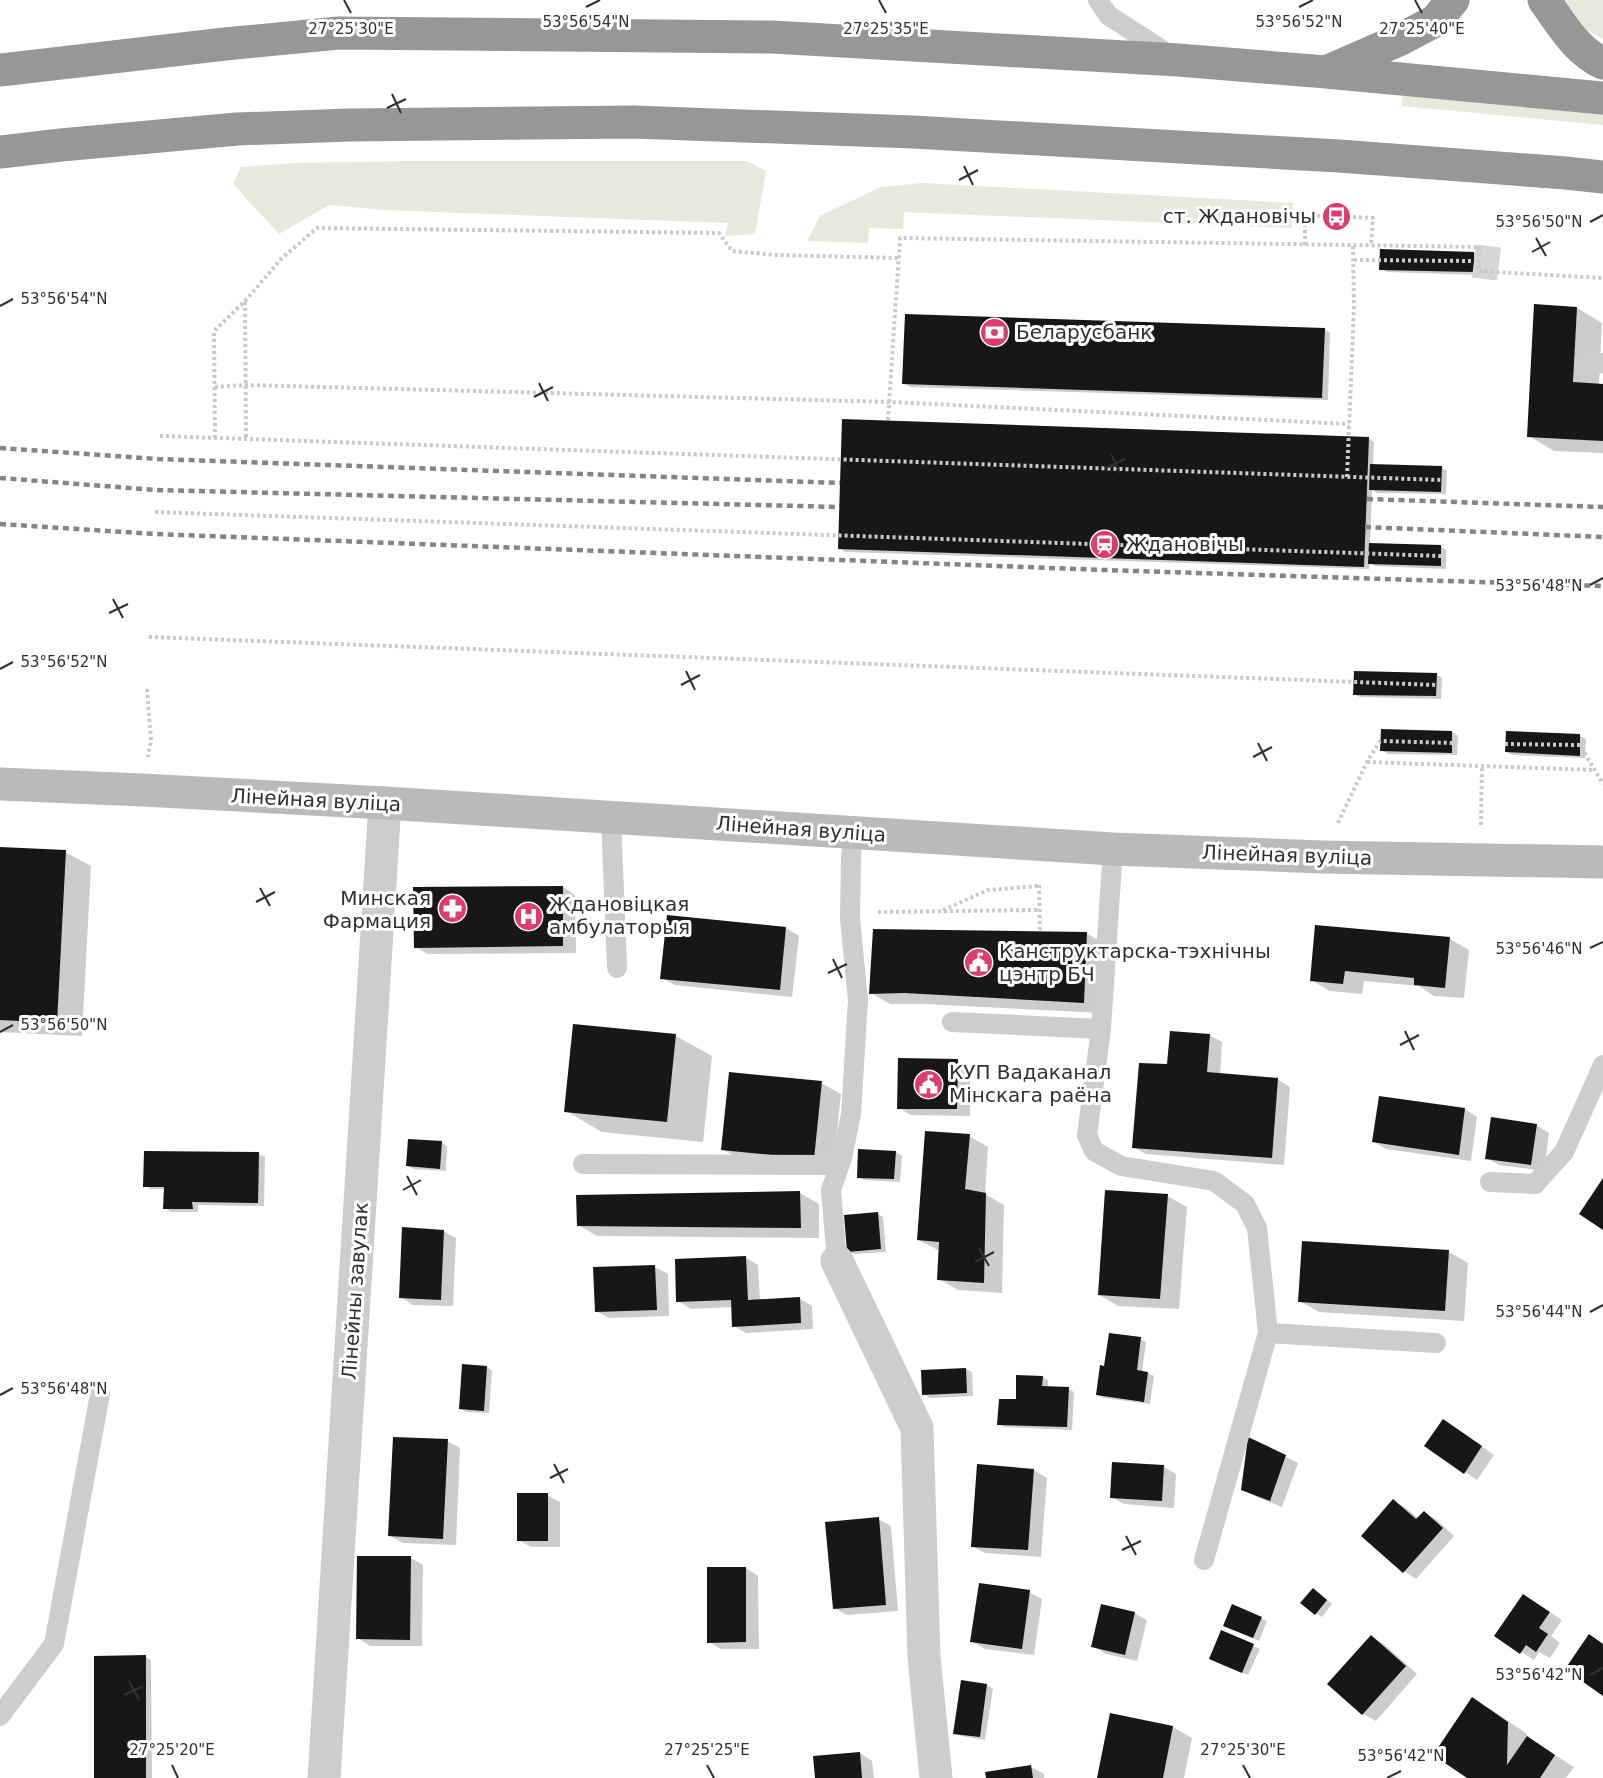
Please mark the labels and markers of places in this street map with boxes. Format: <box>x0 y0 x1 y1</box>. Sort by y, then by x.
bus stop icon: ст. Ждановічы <box>1321 200 1353 232</box>
place label: ст. Ждановічы <box>1163 204 1316 228</box>
bank icon: Беларусбанк <box>979 316 1011 348</box>
place label: Беларусбанк <box>1016 320 1152 344</box>
station icon: Ждановічы <box>1089 528 1121 560</box>
place label: Ждановічы <box>1126 532 1244 556</box>
place label: Минская Фармация <box>323 886 431 933</box>
place label: Ждановіцкая амбулаторыя <box>549 892 690 939</box>
pharmacy icon: Минская Фармация <box>436 893 468 925</box>
hospital icon: Ждановіцкая амбулаторыя <box>512 900 544 932</box>
place label: Канструктарска-тэхнічны цэнтр БЧ <box>999 939 1271 986</box>
public building icon: Канструктарска-тэхнічны цэнтр БЧ <box>962 946 994 978</box>
place label: КУП Вадаканал Мінскага раёна <box>949 1060 1112 1107</box>
public building icon: КУП Вадаканал Мінскага раёна <box>912 1068 944 1100</box>

